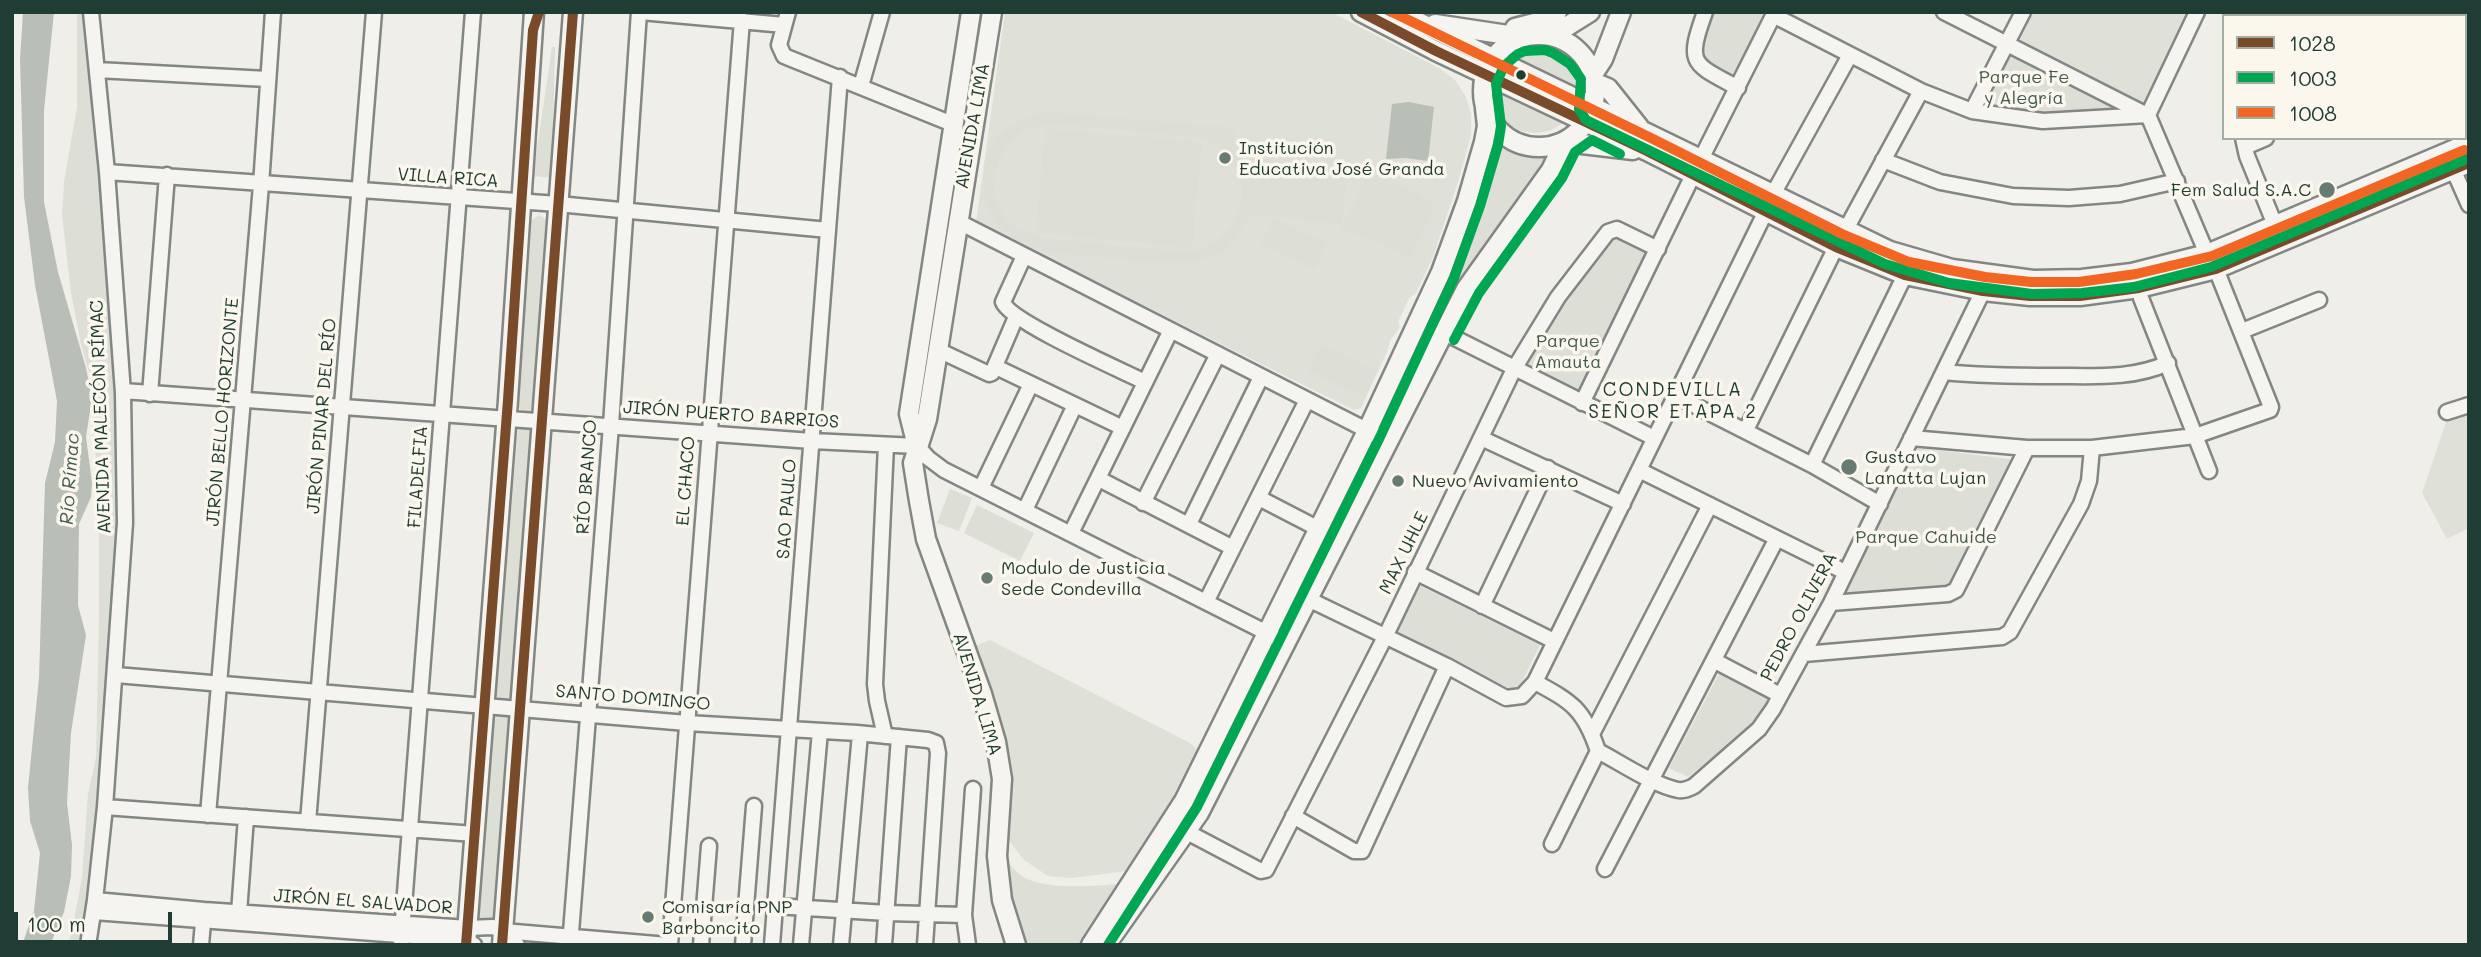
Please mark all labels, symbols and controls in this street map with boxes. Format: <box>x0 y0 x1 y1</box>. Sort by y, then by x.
legend <box>2222 14 2467 140</box>
text: 1028 <box>2289 29 2336 56</box>
street label: AVENIDA LIMA <box>951 61 995 191</box>
text: 1003 <box>2289 64 2337 91</box>
park label: Parque Fe y Alegría <box>1979 66 2069 108</box>
unlabelled marker <box>1514 68 1528 82</box>
text: 1008 <box>2289 99 2337 126</box>
place label: Institución Educativa José Granda <box>1239 137 1445 180</box>
marker: Institución Educativa José Granda <box>1217 150 1233 166</box>
street label: VILLA RICA <box>397 164 499 192</box>
place label: Fem Salud S.A.C <box>2171 179 2311 201</box>
marker: Fem Salud S.A.C <box>2317 180 2337 200</box>
street label: JIRÓN BELLO HORIZONTE <box>202 297 244 527</box>
street label: AVENIDA MALECÓN RÍMAC <box>86 300 116 534</box>
street label: JIRÓN PINAR DEL RÍO <box>303 317 341 515</box>
park label: Parque Amauta <box>1535 330 1601 372</box>
district label: CONDEVILLA SEÑOR ETAPA 2 <box>1590 379 1756 423</box>
street label: JIRÓN PUERTO BARRIOS <box>622 397 840 433</box>
street label: RÍO BRANCO <box>572 419 602 535</box>
street label: FILADELFIA <box>404 425 432 529</box>
water label: Río Rímac <box>55 432 85 526</box>
street label: EL CHACO <box>672 435 700 527</box>
place label: Gustavo Lanatta Lujan <box>1865 446 1986 489</box>
marker: Gustavo Lanatta Lujan <box>1839 457 1859 477</box>
street label: SAO PAULO <box>773 458 801 560</box>
place label: Nuevo Avivamiento <box>1412 470 1578 492</box>
marker: Nuevo Avivamiento <box>1390 473 1406 489</box>
street label: MAX UHLE <box>1375 508 1433 598</box>
park label: Parque Cahuide <box>1855 526 1997 548</box>
street label: PEDRO OLIVERA <box>1756 549 1842 685</box>
place label: Modulo de Justicia Sede Condevilla <box>1001 557 1166 600</box>
marker: Modulo de Justicia Sede Condevilla <box>979 570 995 586</box>
street label: AVENIDA LIMA <box>948 630 1006 758</box>
street label: SANTO DOMINGO <box>555 680 711 716</box>
street label: JIRÓN EL SALVADOR <box>273 885 453 919</box>
place label: Comisaría PNP Barboncito <box>662 896 792 939</box>
scale bar <box>18 898 175 942</box>
marker: Comisaría PNP Barboncito <box>640 909 656 925</box>
text: 100 m <box>27 910 86 937</box>

